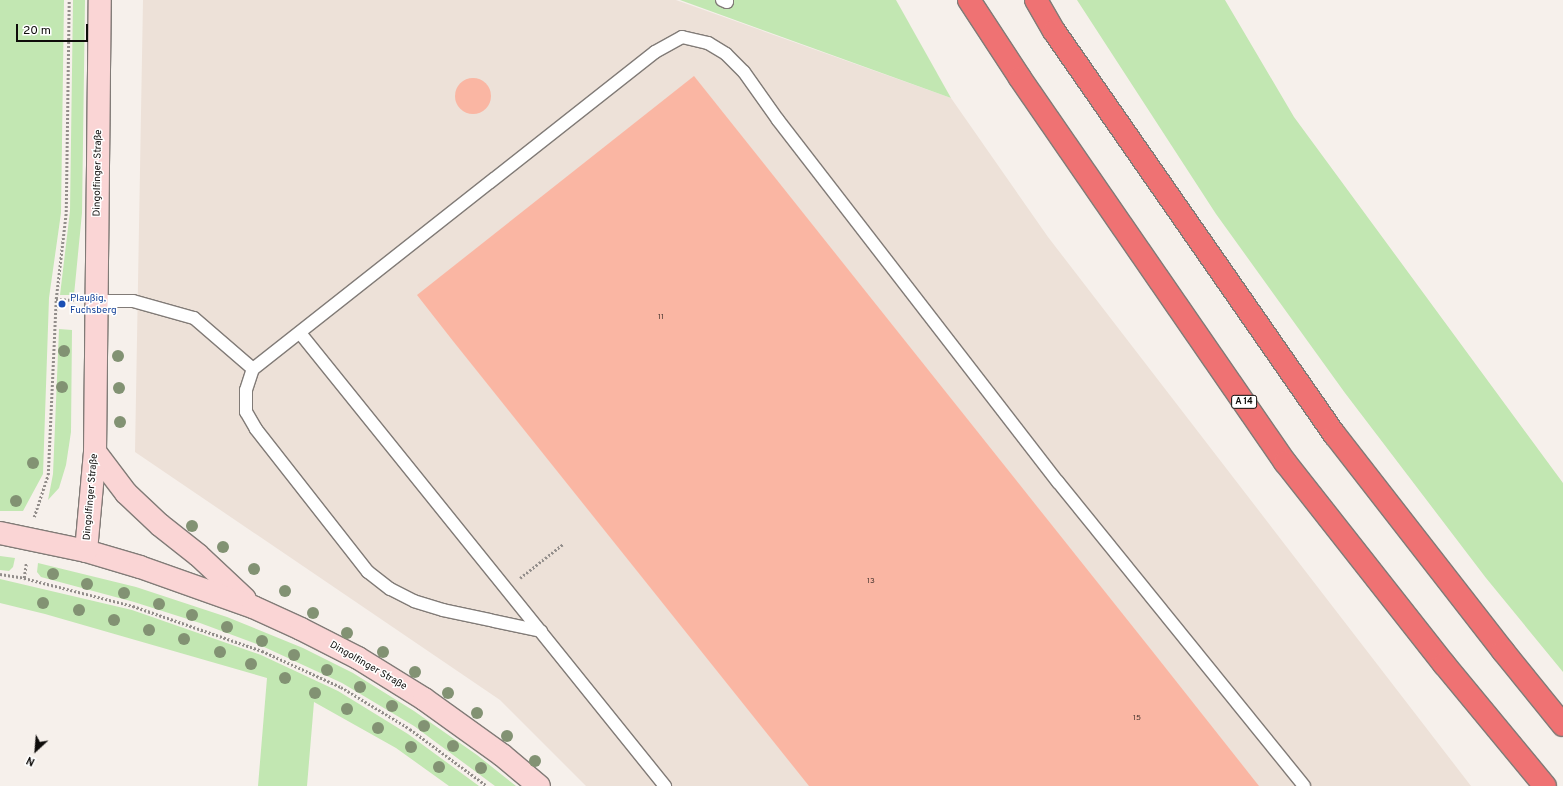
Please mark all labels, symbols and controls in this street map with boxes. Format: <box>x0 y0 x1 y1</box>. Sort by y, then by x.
scale bar <box>18 16 90 42</box>
text: 20 m <box>23 23 51 39</box>
street label: Dingolfinger Straße <box>91 129 105 217</box>
place label: Plaußig, Fuchsberg <box>70 292 117 316</box>
marker: Plaußig, Fuchsberg <box>57 299 67 309</box>
house number: 11 <box>658 313 664 323</box>
road number: A 14 <box>1230 395 1258 409</box>
street label: Dingolfinger Straße <box>81 453 101 541</box>
house number: 13 <box>867 577 875 587</box>
street label: Dingolfinger Straße <box>327 639 409 693</box>
house number: 15 <box>1133 714 1141 724</box>
north arrow <box>16 730 56 770</box>
text: N <box>24 753 37 769</box>

